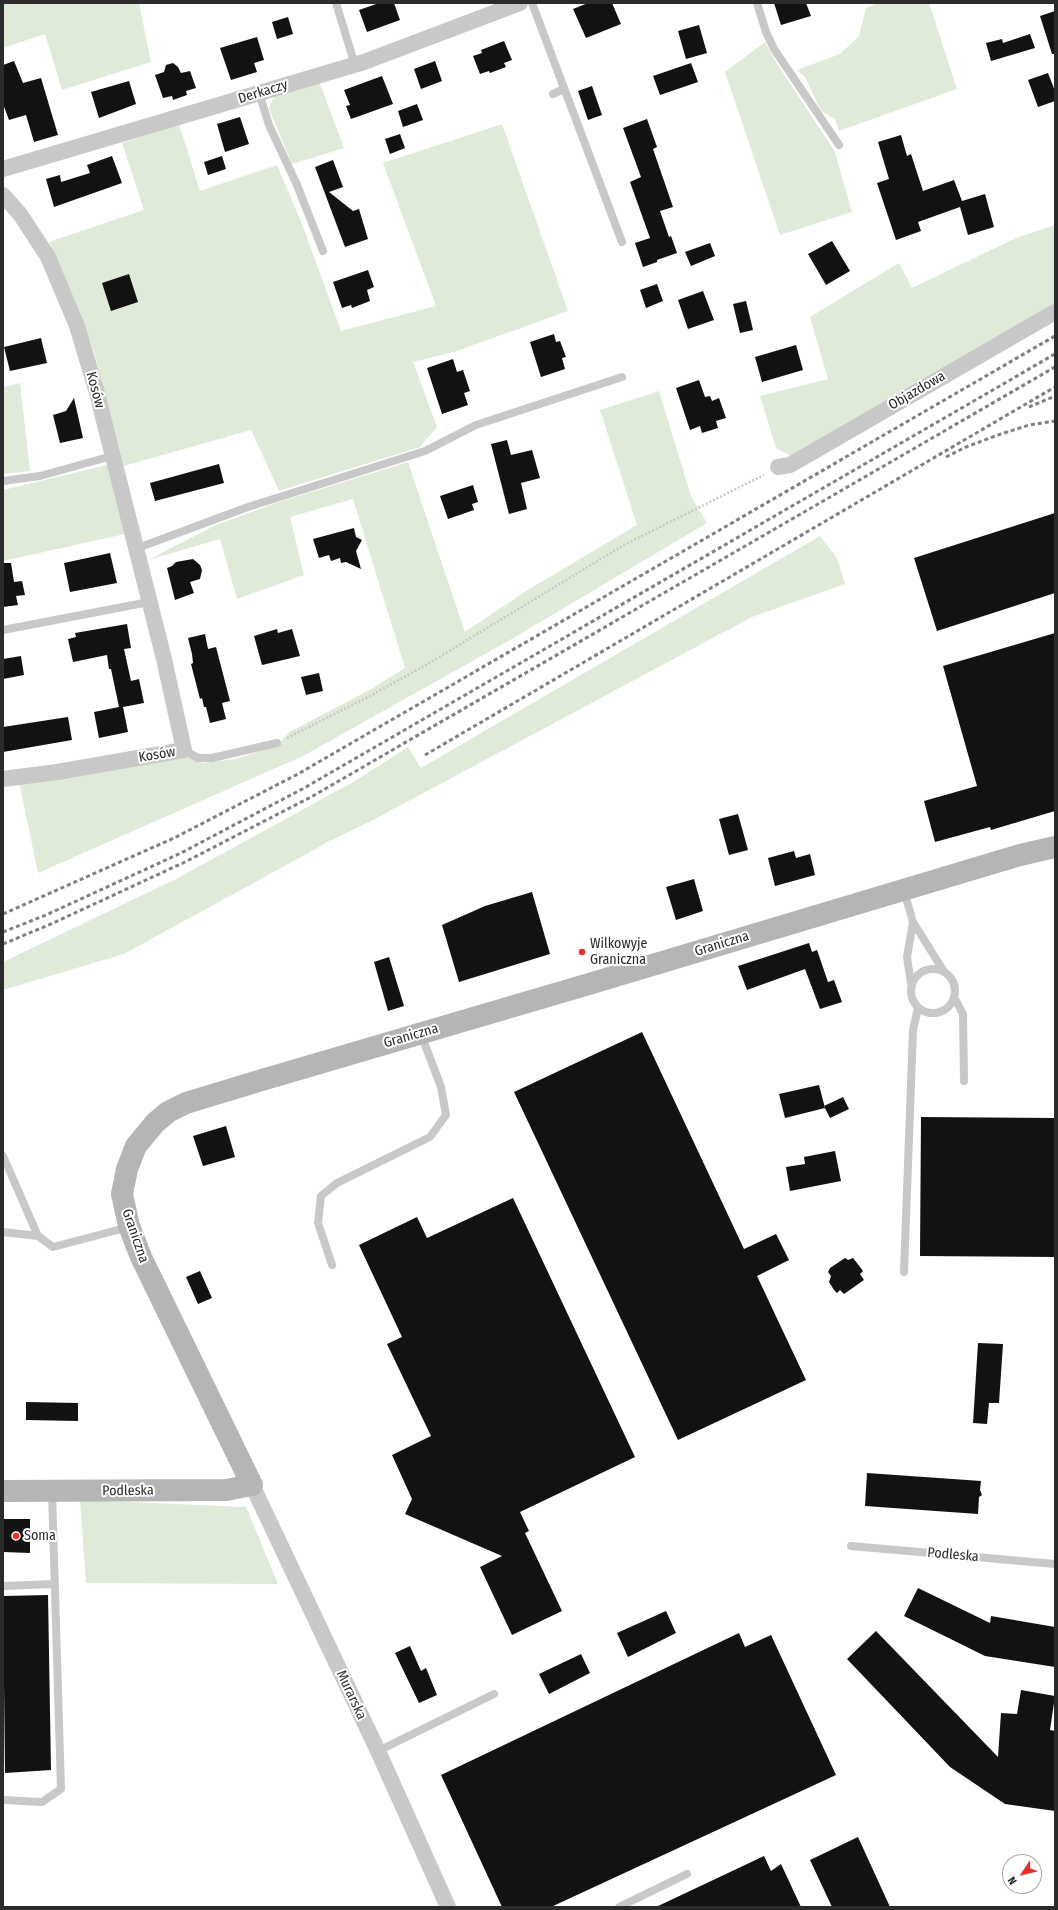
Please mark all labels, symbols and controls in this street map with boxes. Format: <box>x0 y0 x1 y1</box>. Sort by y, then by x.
street label: Derkaczy <box>236 77 290 107</box>
street label: Objazdowa <box>886 368 948 414</box>
street label: Kosów <box>82 370 108 410</box>
street label: Kosów <box>137 744 177 766</box>
street label: Graniczna <box>693 928 751 960</box>
place label: Wilkowyje Graniczna <box>590 936 647 968</box>
marker: Wilkowyje Graniczna <box>577 947 587 957</box>
street label: Graniczna <box>382 1020 440 1052</box>
street label: Graniczna <box>118 1207 152 1265</box>
street label: Podleska <box>102 1482 154 1500</box>
place label: Soma <box>24 1528 56 1544</box>
marker: Soma <box>11 1531 21 1541</box>
street label: Podleska <box>927 1544 979 1566</box>
street label: Murarska <box>332 1668 370 1722</box>
north arrow <box>1002 1854 1042 1894</box>
text: N <box>1005 1874 1020 1887</box>

